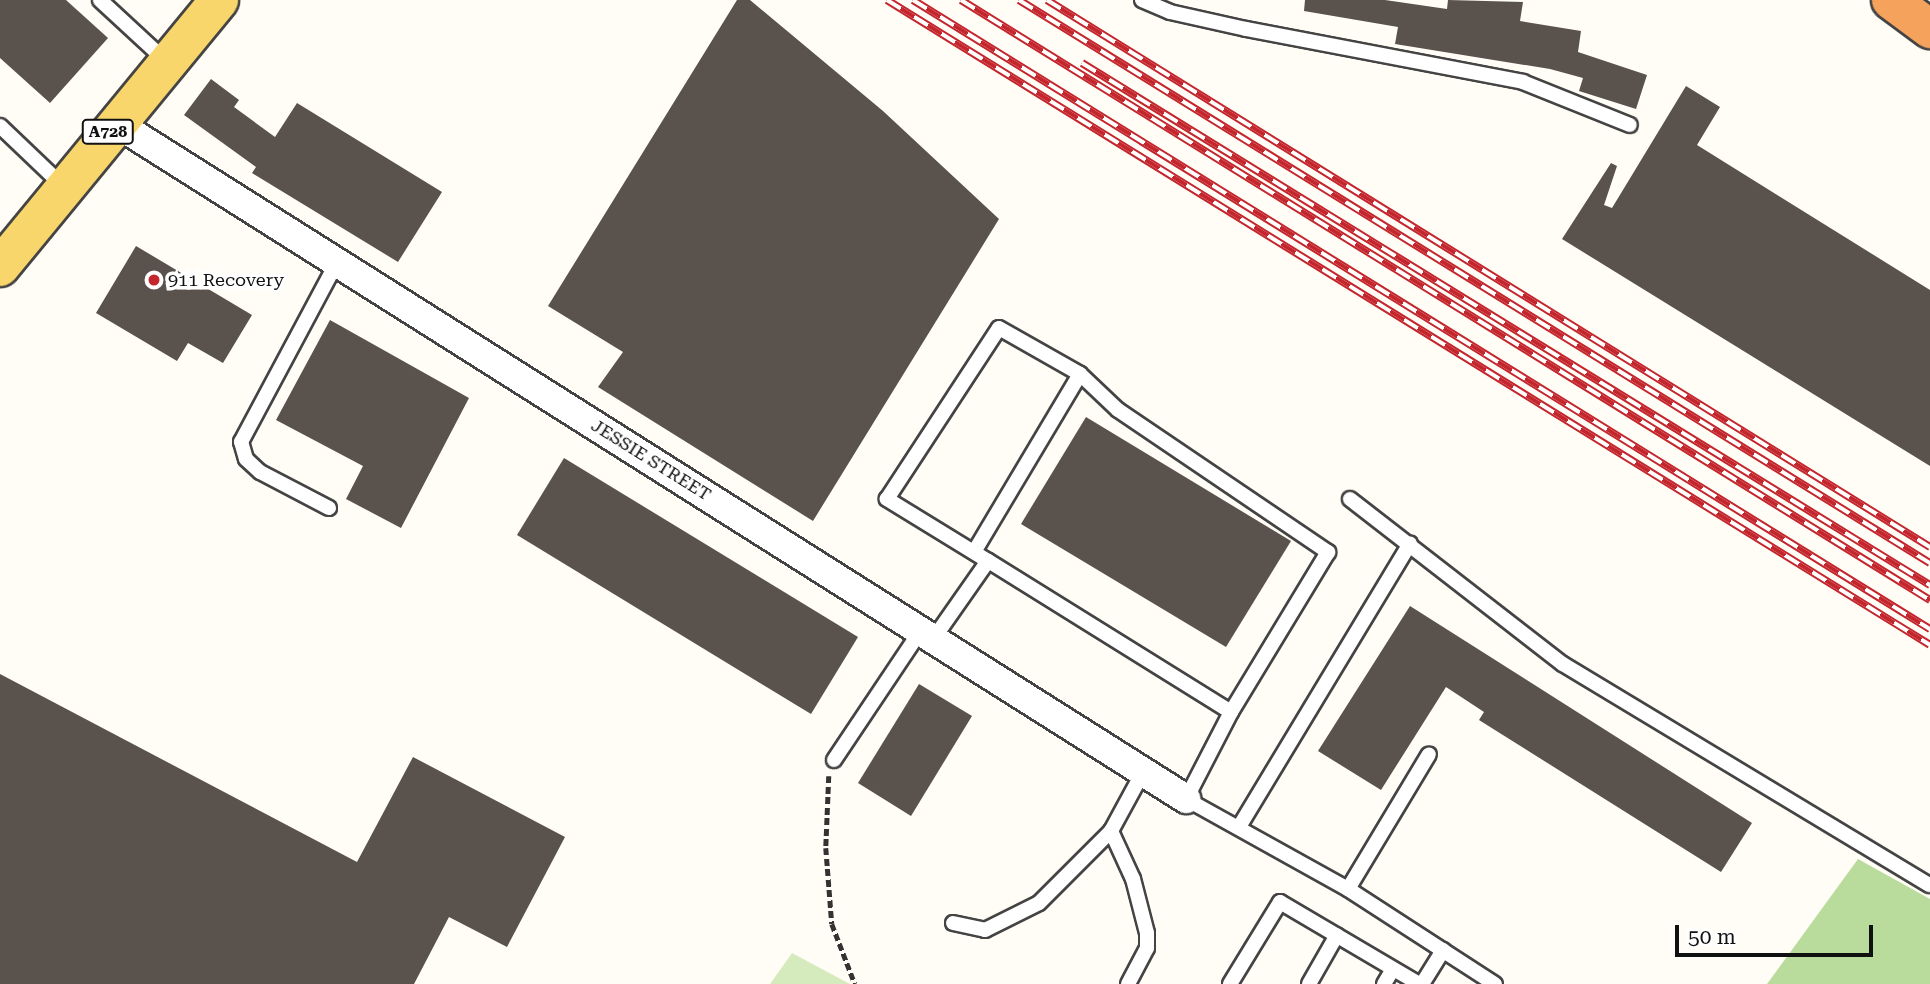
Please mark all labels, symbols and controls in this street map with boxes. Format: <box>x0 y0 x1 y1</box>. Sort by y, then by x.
road number: A728 <box>82 120 134 144</box>
place label: 911 Recovery <box>168 269 284 291</box>
marker: 911 Recovery <box>146 272 162 288</box>
street label: JESSIE STREET <box>587 414 715 506</box>
scale bar <box>1678 911 1876 955</box>
text: 50 m <box>1688 925 1736 949</box>

